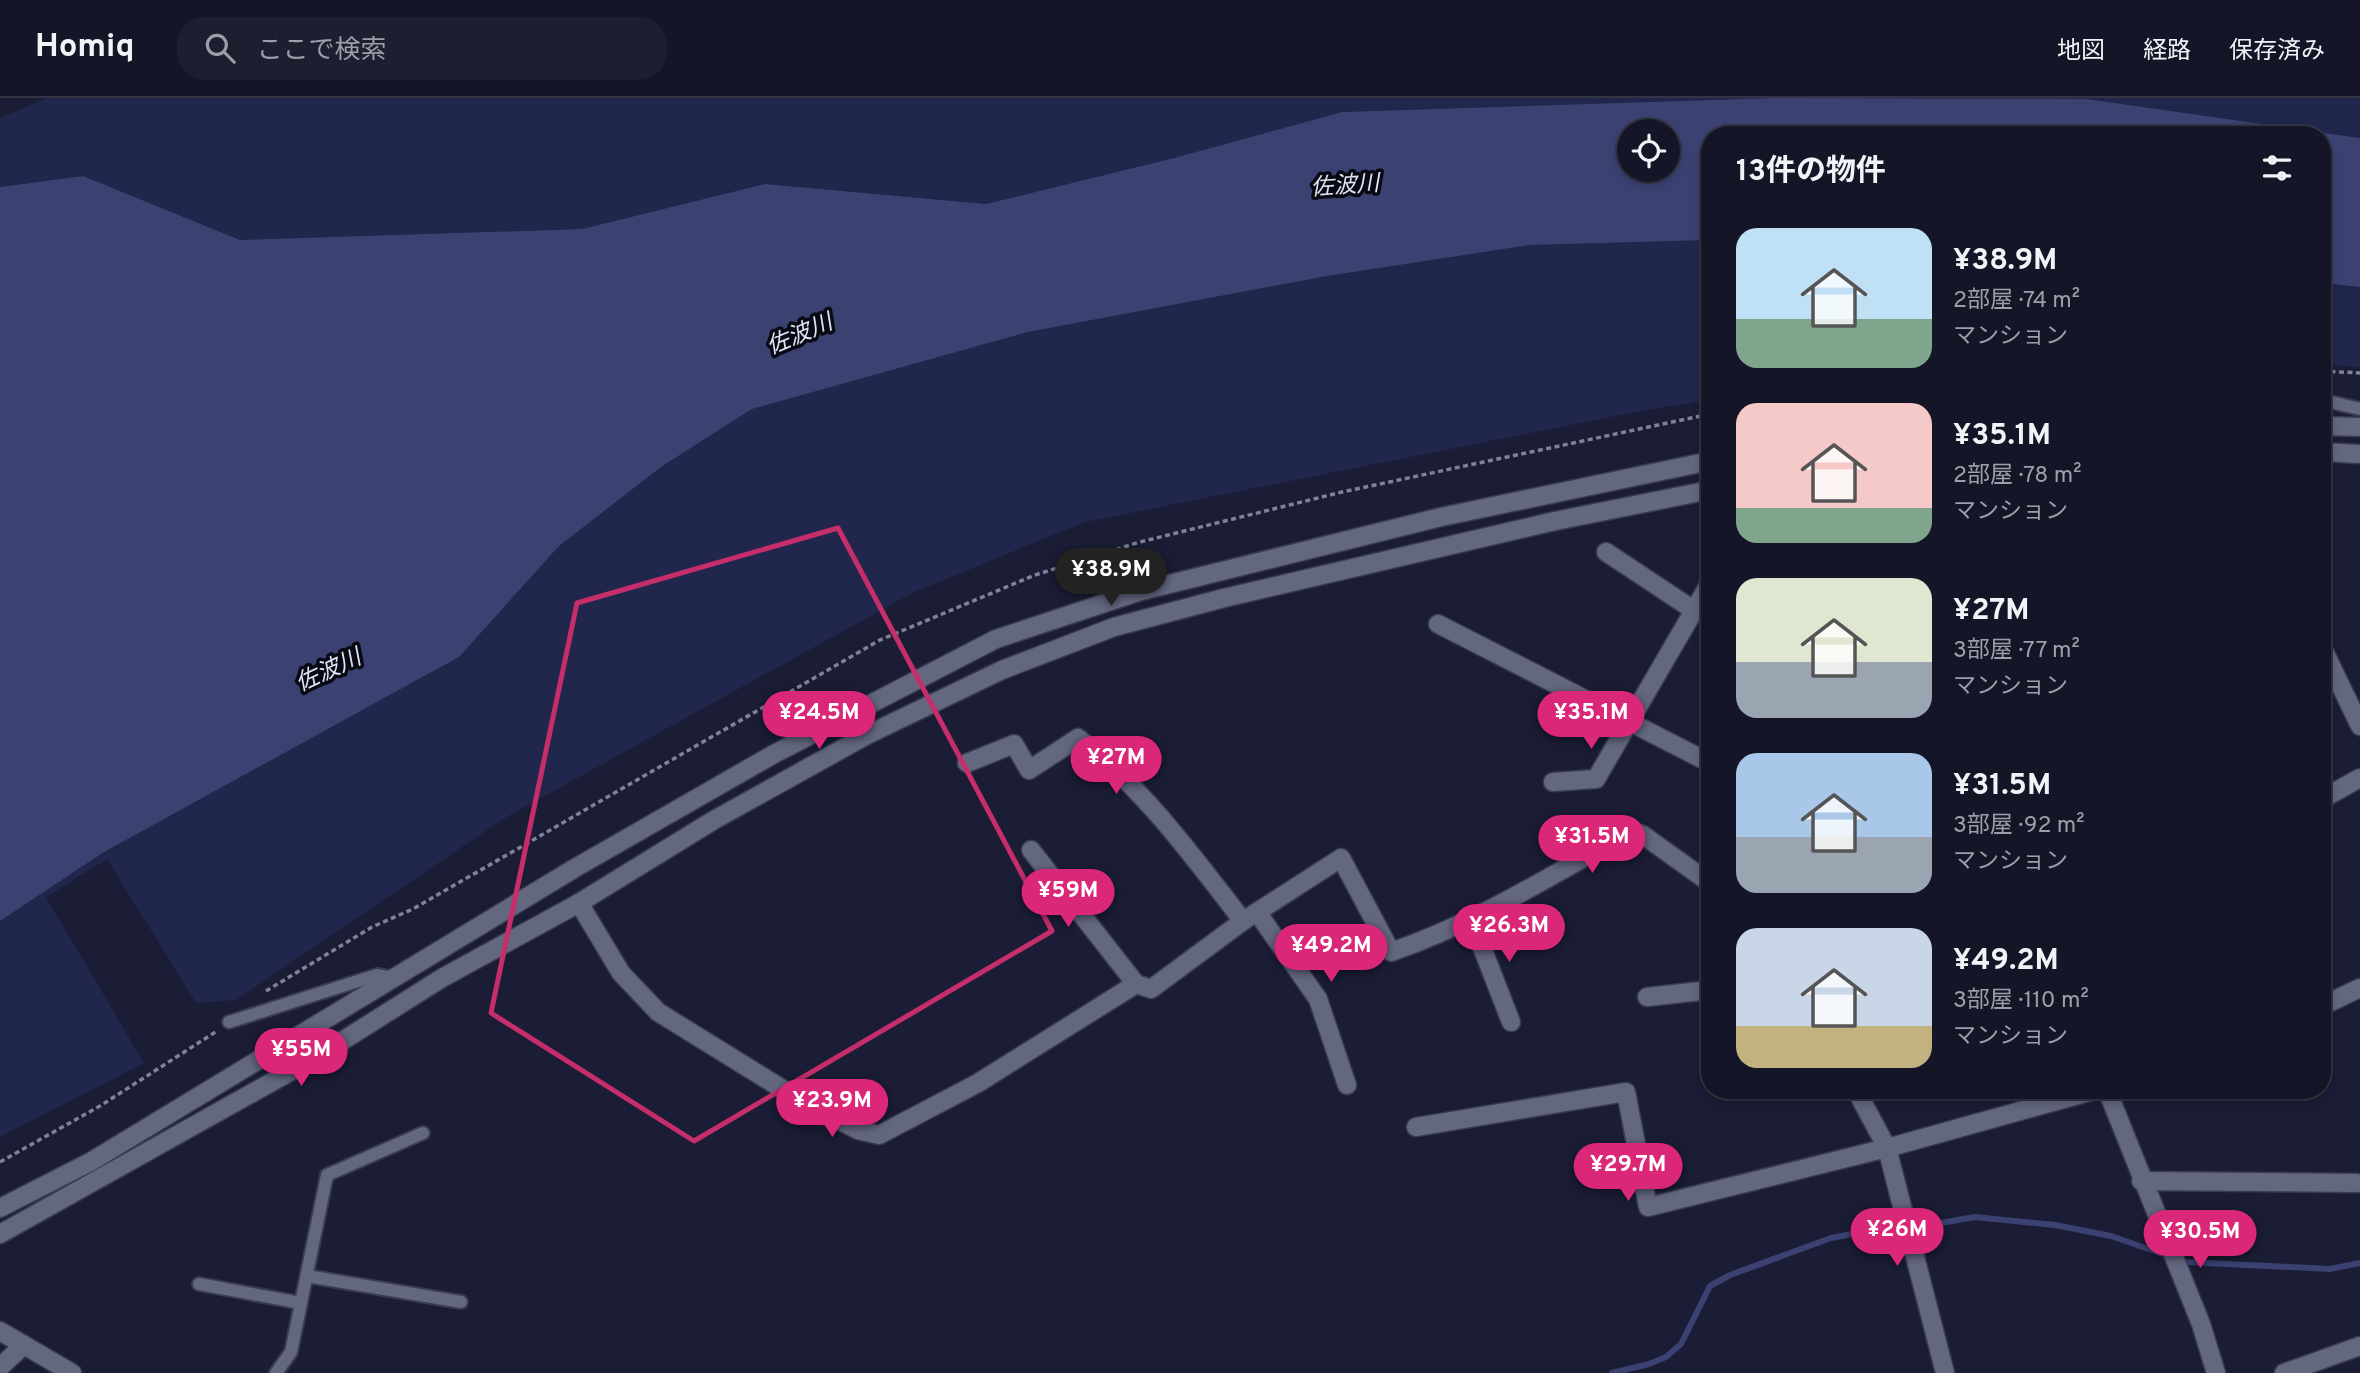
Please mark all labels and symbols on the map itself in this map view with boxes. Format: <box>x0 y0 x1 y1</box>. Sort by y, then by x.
water label: 佐波川 <box>1310 170 1383 204</box>
water label: 佐波川 <box>763 308 840 363</box>
pin: ¥38.9M <box>1054 548 1168 608</box>
water label: 佐波川 <box>292 643 369 700</box>
pin: ¥24.5M <box>762 692 876 751</box>
pin: ¥35.1M <box>1534 692 1648 751</box>
pin: ¥27M <box>1075 736 1157 796</box>
pin: ¥31.5M <box>1535 816 1649 875</box>
pin: ¥59M <box>1027 870 1109 929</box>
pin: ¥26.3M <box>1452 904 1566 964</box>
pin: ¥49.2M <box>1274 924 1388 984</box>
pin: ¥55M <box>260 1028 342 1088</box>
pin: ¥23.9M <box>775 1080 889 1139</box>
pin: ¥29.7M <box>1571 1144 1685 1203</box>
pin: ¥26M <box>1856 1208 1938 1268</box>
pin: ¥30.5M <box>2143 1210 2257 1270</box>

